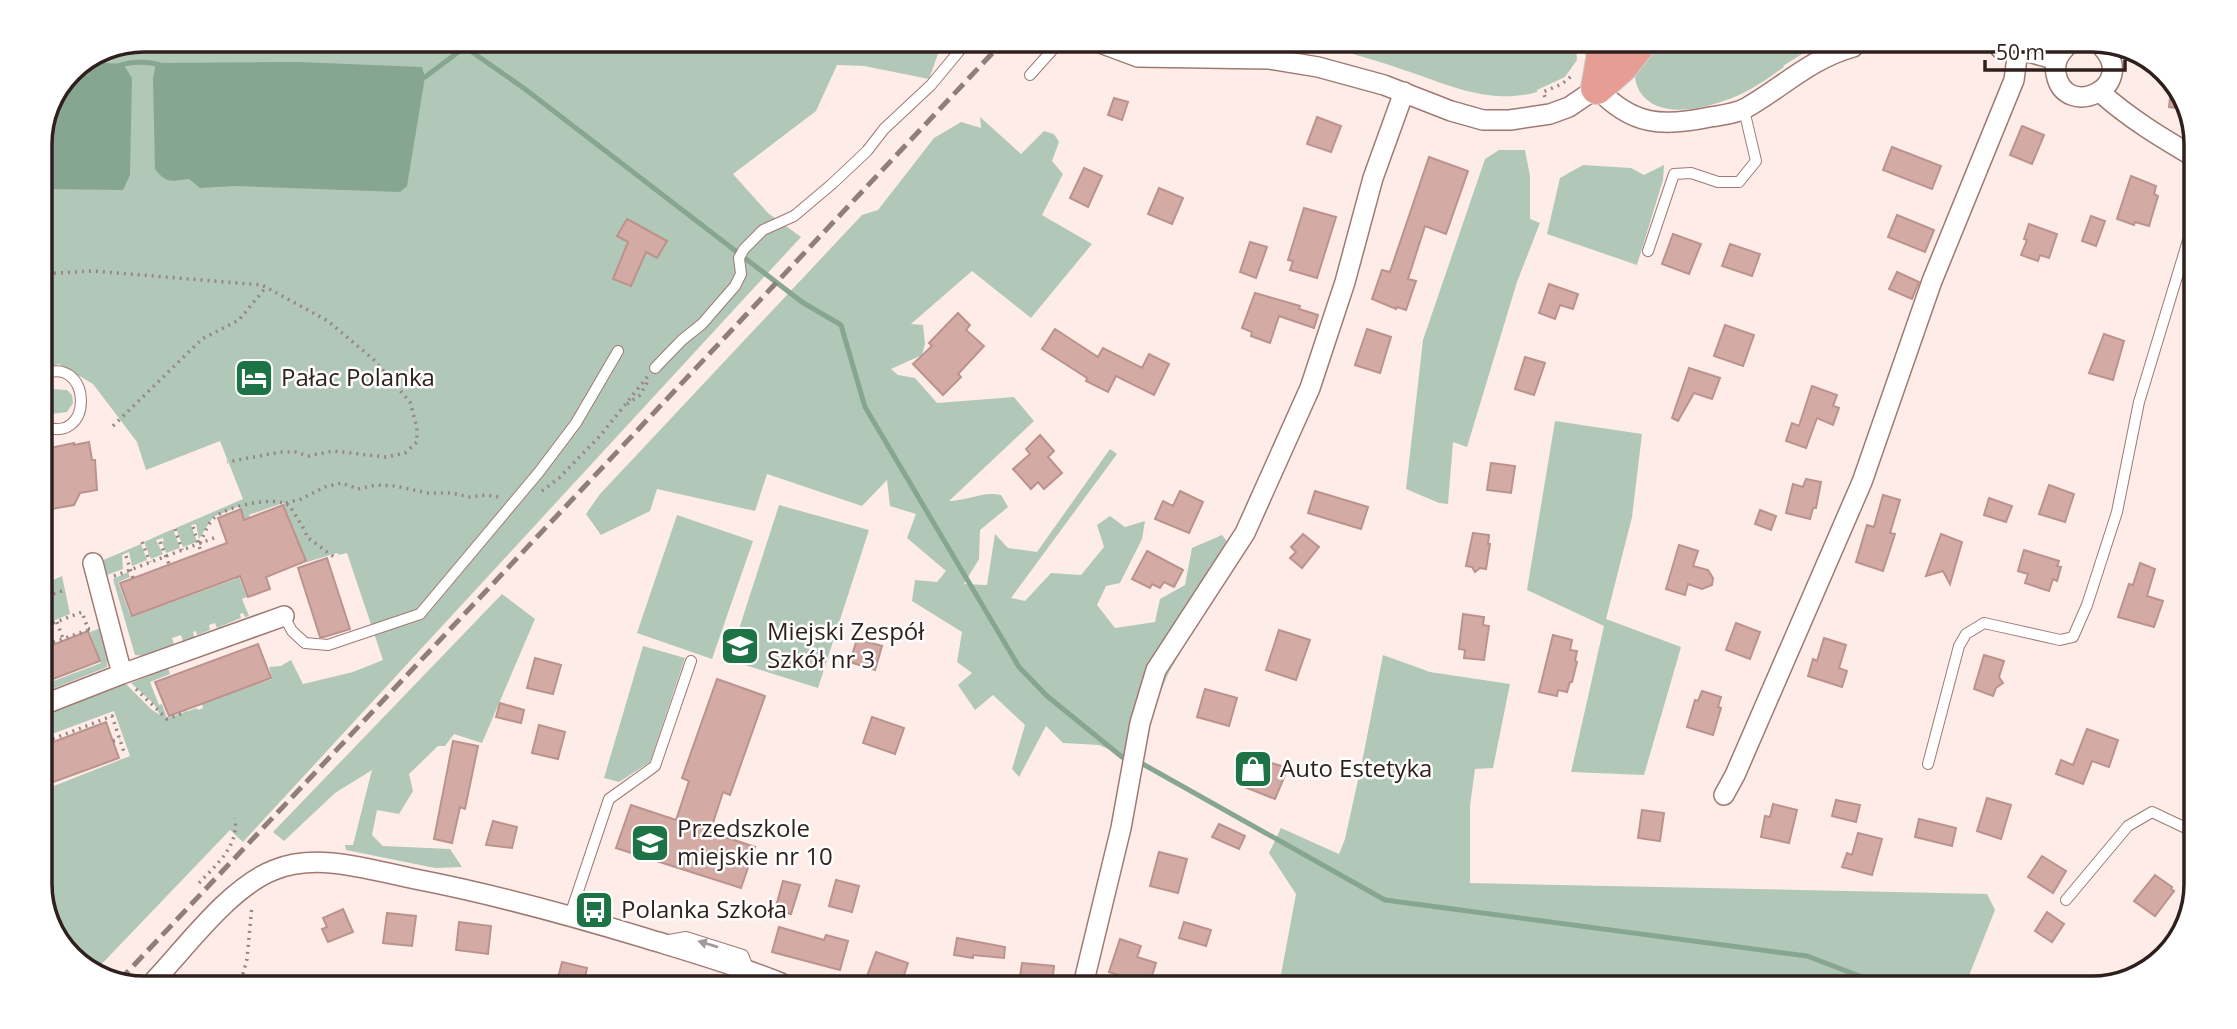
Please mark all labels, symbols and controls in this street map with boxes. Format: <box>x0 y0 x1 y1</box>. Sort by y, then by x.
scale bar <box>1985 28 2125 72</box>
text: 50 m <box>1996 38 2045 66</box>
hotel icon: Pałac Polanka <box>233 357 275 399</box>
place label: Pałac Polanka <box>281 360 435 393</box>
place label: Miejski Zespół Szkół nr 3 <box>767 614 925 675</box>
school or university icon: Miejski Zespół Szkół nr 3 <box>719 625 761 667</box>
shop icon: Auto Estetyka <box>1232 748 1274 790</box>
place label: Auto Estetyka <box>1280 751 1432 784</box>
place label: Przedszkole miejskie nr 10 <box>677 811 833 872</box>
school or university icon: Przedszkole miejskie nr 10 <box>629 822 671 864</box>
bus stop icon: Polanka Szkoła <box>573 889 615 931</box>
place label: Polanka Szkoła <box>621 892 787 925</box>
one-way arrow <box>698 938 719 949</box>

